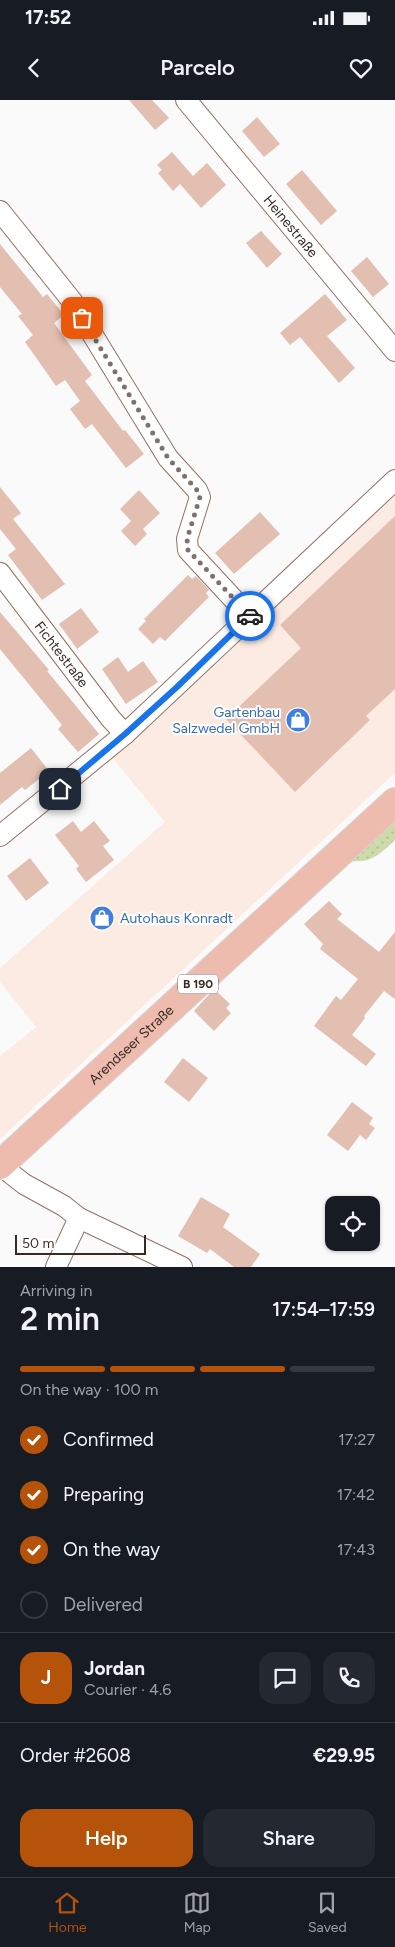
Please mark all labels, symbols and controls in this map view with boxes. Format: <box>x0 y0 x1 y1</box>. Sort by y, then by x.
text: 17:52 <box>25 6 71 29</box>
icon: back <box>20 54 48 82</box>
text: Parcelo <box>160 54 235 81</box>
icon: heart <box>347 54 375 82</box>
street label: Heinestraße <box>260 191 322 261</box>
pin <box>61 297 103 339</box>
icon: bag <box>68 304 96 332</box>
courier <box>225 591 275 641</box>
icon: car <box>236 602 264 630</box>
street label: Fichtestraße <box>31 618 92 691</box>
place label: Gartenbau Salzwedel GmbH <box>172 704 280 737</box>
shop icon: Gartenbau Salzwedel GmbH <box>285 707 311 733</box>
pin <box>39 768 81 810</box>
icon: home <box>46 775 74 803</box>
shop icon: Autohaus Konradt <box>89 905 115 931</box>
place label: Autohaus Konradt <box>120 910 233 927</box>
road number: B 190 <box>178 974 218 994</box>
street label: Arendseer Straße <box>85 1001 177 1088</box>
map controls <box>325 1196 380 1251</box>
button: locate <box>325 1196 380 1251</box>
scale bar <box>15 1232 146 1255</box>
text: 50 m <box>22 1235 54 1252</box>
text: Arriving in <box>20 1281 92 1300</box>
text: 17:54–17:59 <box>272 1298 375 1321</box>
text: 2 min <box>20 1300 100 1338</box>
text: On the way · 100 m <box>20 1380 158 1399</box>
icon: check <box>20 1426 48 1454</box>
text: Confirmed <box>63 1428 154 1451</box>
text: 17:27 <box>338 1430 375 1449</box>
icon: check <box>20 1481 48 1509</box>
text: Preparing <box>63 1483 144 1506</box>
text: 17:42 <box>337 1485 375 1504</box>
icon: check <box>20 1536 48 1564</box>
text: On the way <box>63 1538 160 1561</box>
text: 17:43 <box>337 1540 375 1559</box>
text: Delivered <box>63 1593 143 1616</box>
button: chat <box>259 1652 311 1704</box>
button: phone <box>323 1652 375 1704</box>
text: Jordan <box>84 1657 145 1680</box>
text: J <box>41 1666 51 1689</box>
text: Courier · 4.6 <box>84 1680 171 1699</box>
text: Order #2608 <box>20 1744 131 1767</box>
text: €29.95 <box>313 1744 375 1767</box>
button: Help <box>20 1809 193 1867</box>
button: Share <box>203 1809 375 1867</box>
tab: Home <box>48 1889 87 1936</box>
tab: Map <box>183 1889 211 1936</box>
tab: Saved <box>308 1889 347 1936</box>

